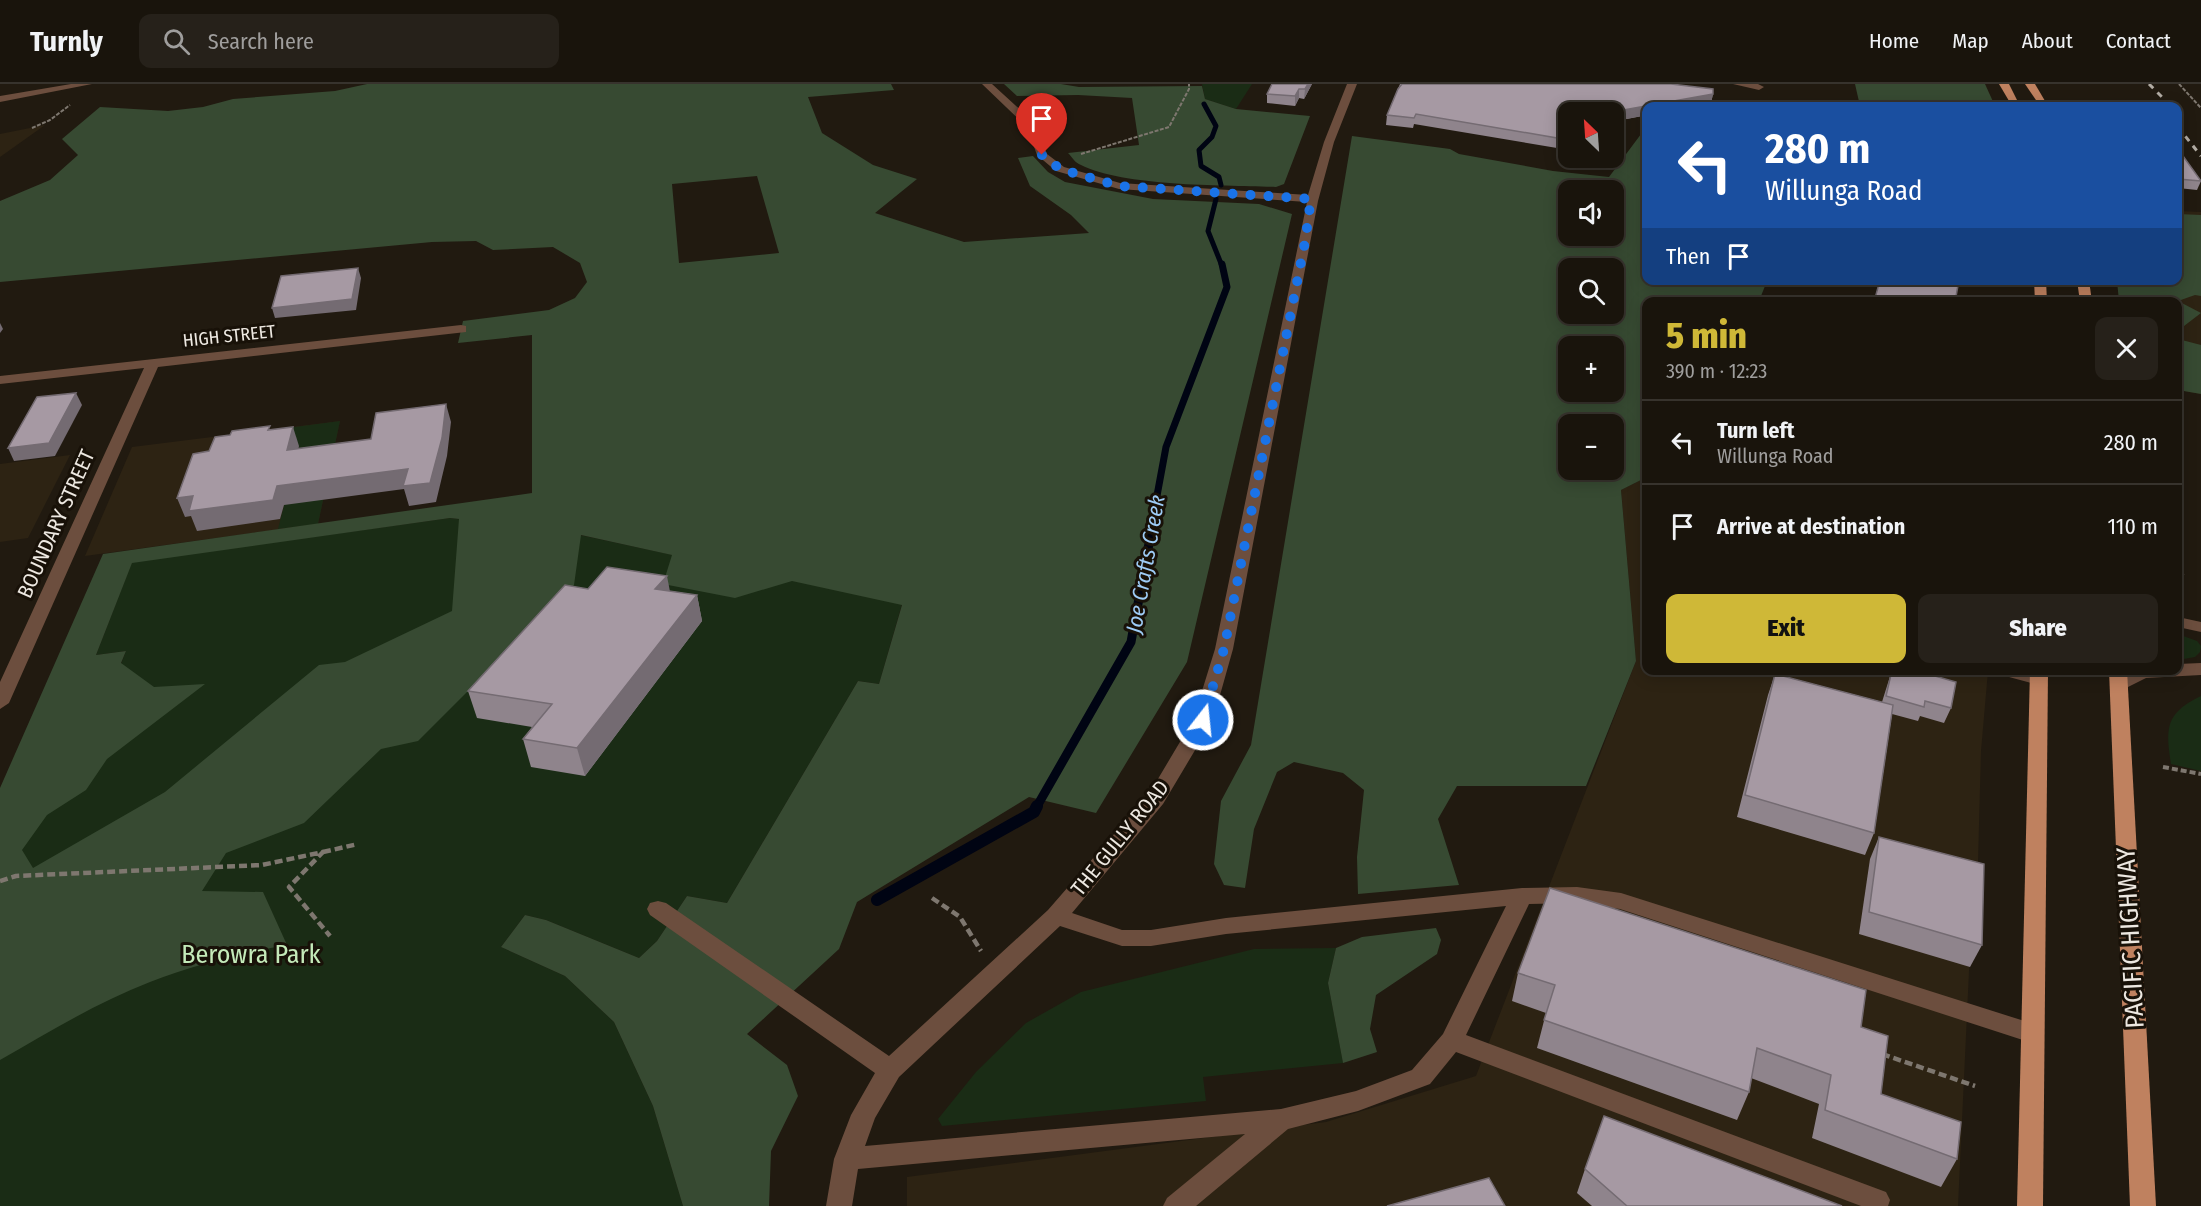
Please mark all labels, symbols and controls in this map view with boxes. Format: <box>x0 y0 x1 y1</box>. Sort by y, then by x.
search box <box>139 14 559 68</box>
text: Turnly <box>30 25 103 58</box>
icon: search <box>160 25 193 58</box>
text: Search here <box>208 28 314 55</box>
text: Home <box>1869 28 1919 54</box>
text: Map <box>1952 28 1989 54</box>
text: About <box>2022 28 2073 54</box>
text: Contact <box>2106 28 2171 54</box>
pin <box>1016 93 1067 155</box>
icon: arrive <box>1025 102 1058 135</box>
north arrow <box>1558 102 1624 168</box>
map controls <box>1558 102 1624 480</box>
text: 280 m <box>1765 124 1870 174</box>
icon: left <box>1666 126 1744 204</box>
text: Willunga Road <box>1765 175 1922 207</box>
button: sound <box>1558 180 1624 246</box>
icon: arrive <box>1722 240 1755 273</box>
text: Then <box>1666 243 1710 270</box>
button: search <box>1558 258 1624 324</box>
text: 5 min <box>1666 314 1747 358</box>
button: close <box>2095 317 2158 380</box>
street label: HIGH STREET <box>182 320 277 352</box>
button: + <box>1558 336 1624 402</box>
text: 390 m · 12:23 <box>1666 359 1767 383</box>
button: − <box>1558 414 1624 480</box>
text: Turn left <box>1717 417 1795 444</box>
icon: left <box>1666 426 1699 459</box>
text: 280 m <box>2104 429 2158 456</box>
text: Willunga Road <box>1717 444 1834 468</box>
street label: BOUNDARY STREET <box>12 446 100 602</box>
water label: Joe Crafts Creek <box>1120 493 1171 636</box>
icon: arrive <box>1666 510 1699 543</box>
text: Arrive at destination <box>1717 513 1905 540</box>
text: 110 m <box>2108 513 2158 540</box>
button: Exit <box>1666 594 1906 663</box>
button: Share <box>1918 594 2158 663</box>
position arrow <box>1171 688 1235 752</box>
street label: THE GULLY ROAD <box>1065 775 1175 901</box>
street label: PACIFIC HIGHWAY <box>2110 847 2151 1029</box>
park label: Berowra Park <box>181 939 322 970</box>

